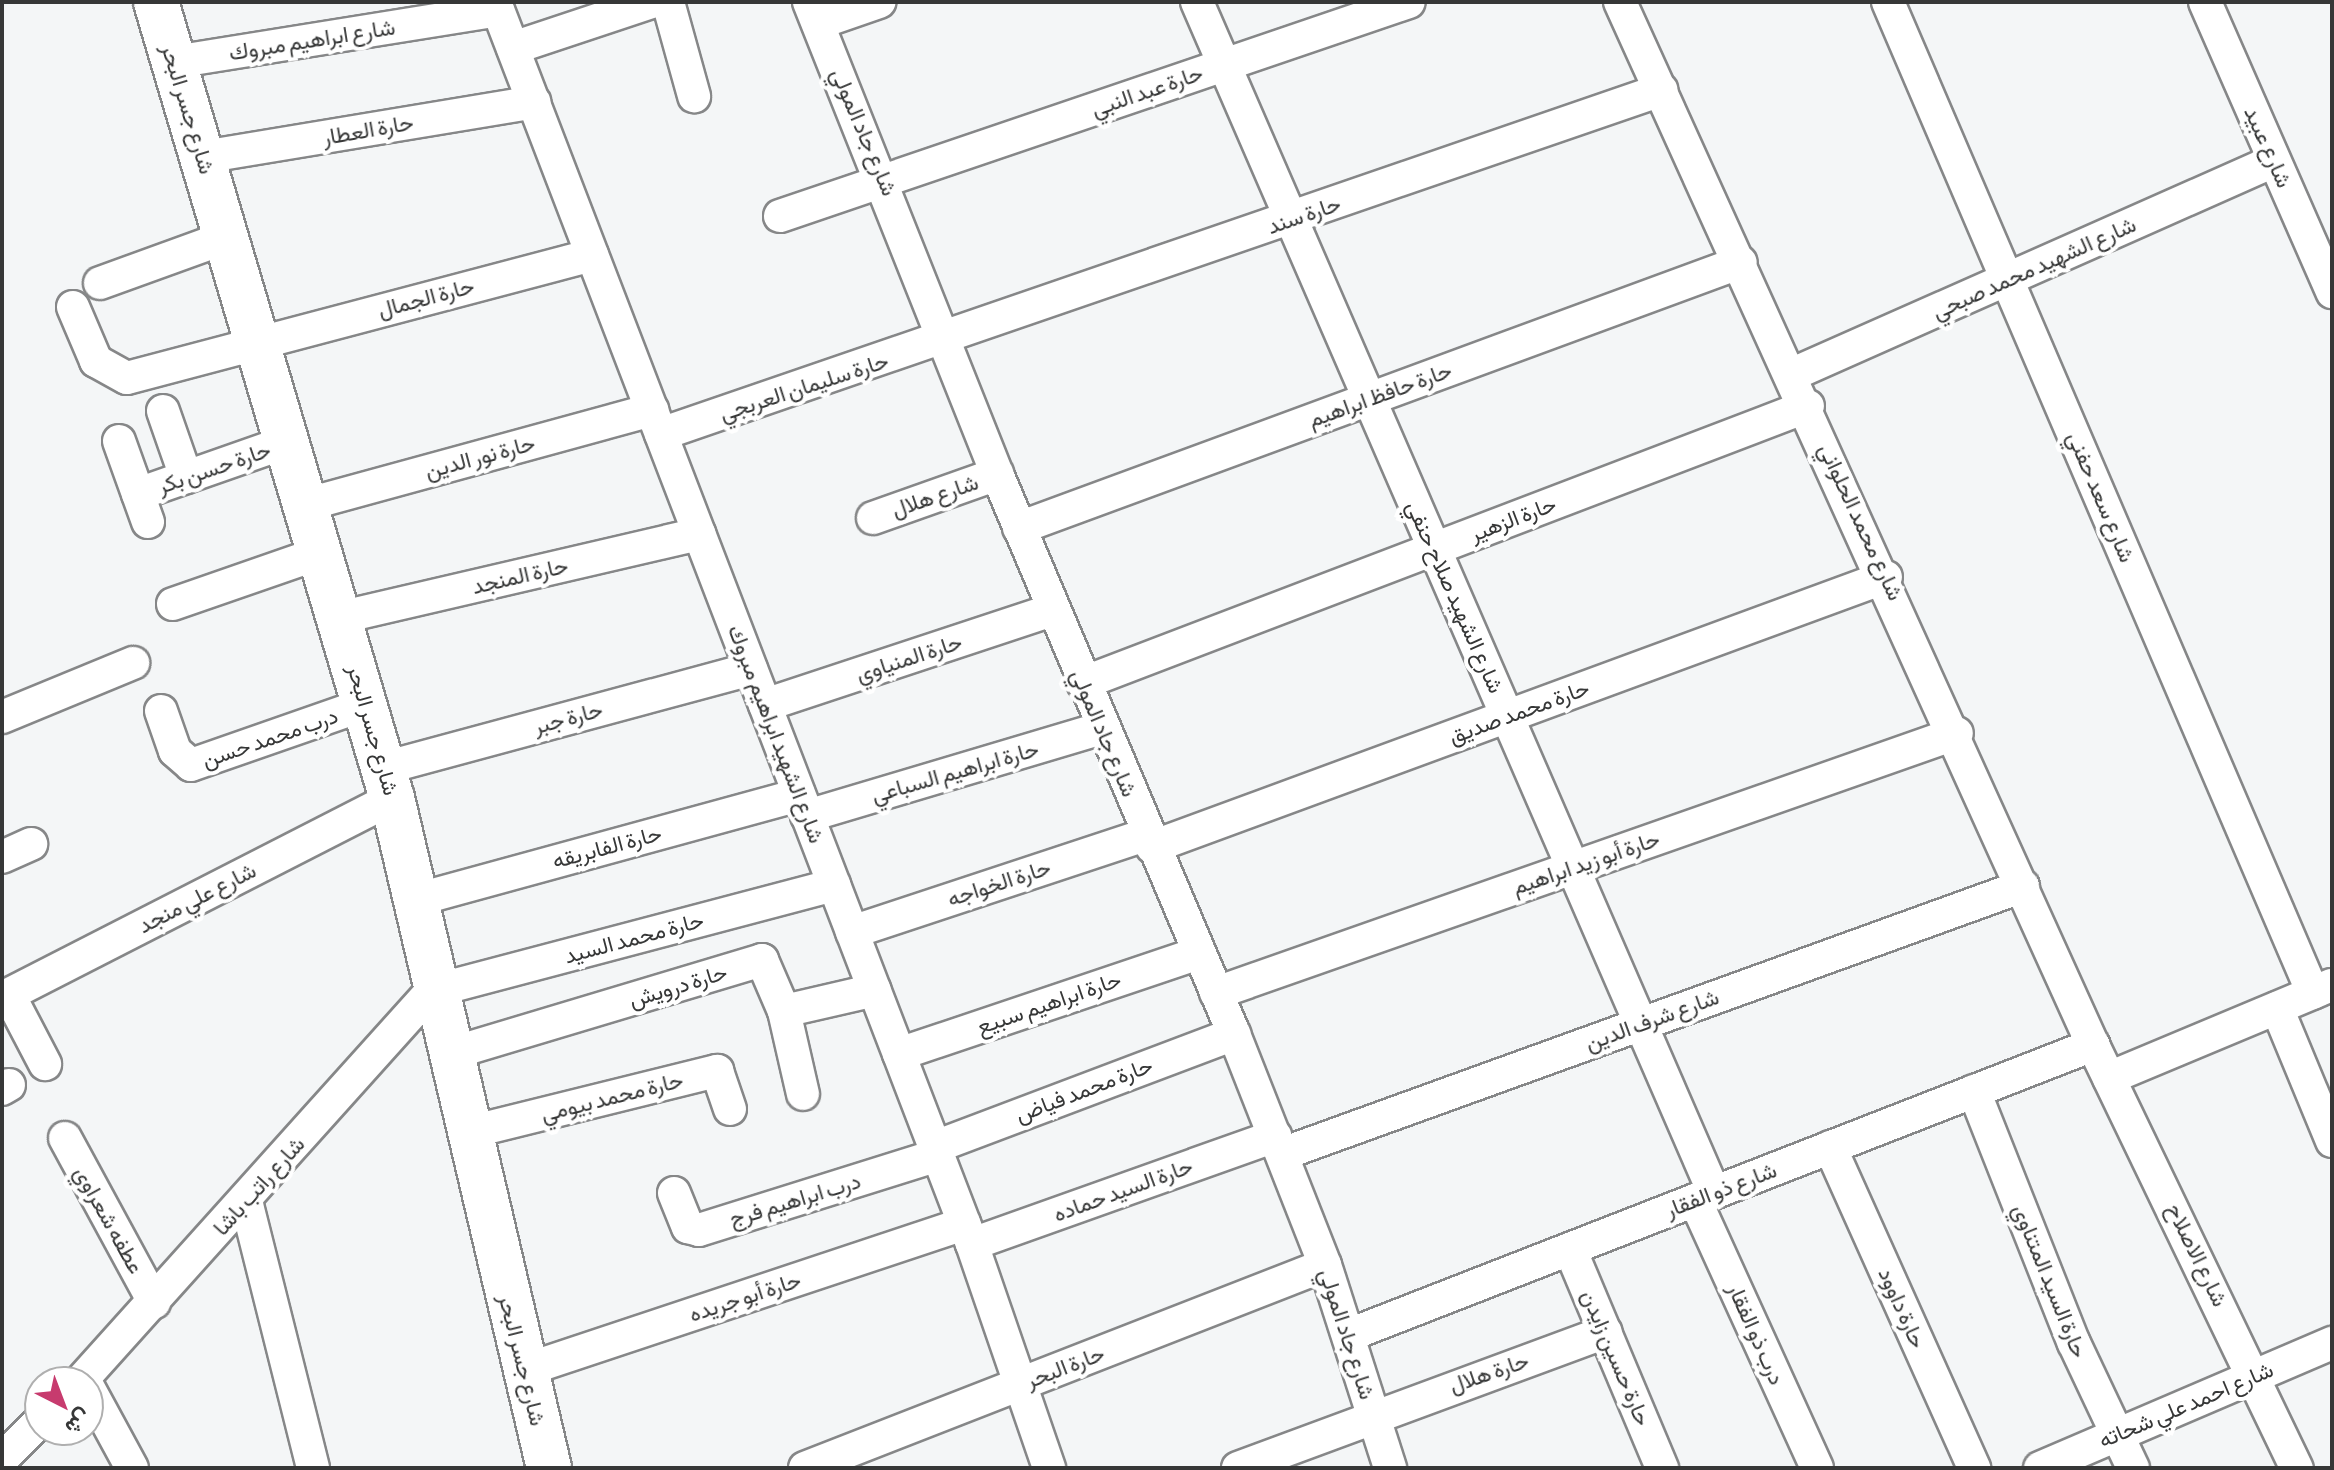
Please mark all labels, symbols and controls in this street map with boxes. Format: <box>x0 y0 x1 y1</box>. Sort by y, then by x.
street label: شارع ابراهيم مبروك <box>227 14 397 66</box>
street label: شارع جسر البحر <box>156 41 220 177</box>
street label: حارة عبد النبي <box>1088 60 1206 122</box>
street label: شارع جاد المولي <box>825 64 903 200</box>
street label: شارع عبيد <box>2238 102 2298 192</box>
street label: حارة العطار <box>321 109 415 151</box>
street label: حارة سند <box>1264 190 1344 240</box>
street label: شارع الشهيد محمد صبحي <box>1928 211 2140 325</box>
street label: حارة الجمال <box>375 273 477 323</box>
street label: حارة سليمان العربجي <box>716 347 892 427</box>
street label: حارة حافظ ابراهيم <box>1305 357 1455 433</box>
street label: شارع سعد حفني <box>2062 428 2140 566</box>
street label: حارة نور الدين <box>422 430 538 484</box>
street label: حارة حسن بكر <box>154 436 274 500</box>
street label: شارع محمد الحلواني <box>1813 439 1909 605</box>
street label: شارع هلال <box>888 469 982 523</box>
street label: حارة الزهير <box>1466 490 1560 548</box>
street label: شارع الشهيد صلاح حنفي <box>1401 497 1509 697</box>
street label: حارة المنجد <box>469 552 571 600</box>
street label: شارع الشهيد ابراهيم مبروك <box>722 621 830 847</box>
street label: حارة المنياوي <box>853 628 965 688</box>
street label: شارع جسر البحر <box>342 662 404 798</box>
street label: شارع جاد المولي <box>1065 665 1143 801</box>
street label: حارة محمد صديق <box>1445 674 1593 750</box>
street label: حارة جبر <box>531 696 605 740</box>
street label: درب محمد حسن <box>199 702 341 774</box>
street label: حارة ابراهيم السباعي <box>868 736 1042 808</box>
street label: حارة الفابريقه <box>550 820 664 874</box>
street label: حارة أبو زيد ابراهيم <box>1509 825 1663 901</box>
street label: حارة الخواجه <box>944 854 1054 912</box>
street label: شارع علي منجد <box>134 857 260 939</box>
street label: حارة محمد السيد <box>561 907 707 969</box>
street label: حارة درويش <box>626 959 730 1013</box>
street label: حارة ابراهيم سبيع <box>973 966 1125 1040</box>
street label: شارع شرف الدين <box>1582 984 1722 1056</box>
street label: حارة محمد فياض <box>1012 1052 1156 1128</box>
street label: حارة محمد بيومي <box>538 1067 686 1127</box>
street label: شارع راتب باشا <box>208 1131 310 1241</box>
street label: حارة السيد حماده <box>1050 1153 1196 1227</box>
street label: شارع ذو الفقار <box>1662 1157 1780 1223</box>
street label: عطفه شعراوي <box>69 1162 149 1278</box>
street label: درب ابراهيم فرج <box>726 1168 864 1232</box>
street label: شارع الاصلاح <box>2161 1199 2233 1311</box>
street label: حارة السيد المتناوي <box>2007 1200 2093 1362</box>
street label: حارة داوود <box>1873 1264 1931 1352</box>
street label: شارع جاد المولي <box>1313 1265 1381 1403</box>
street label: حارة أبو جريده <box>686 1267 804 1327</box>
street label: درب ذو الفقار <box>1722 1279 1790 1389</box>
street label: حارة حسين زايدن <box>1576 1286 1656 1430</box>
street label: شارع جسر البحر <box>493 1291 551 1429</box>
street label: حارة البحر <box>1022 1340 1108 1394</box>
street label: حارة هلال <box>1446 1347 1532 1399</box>
street label: شارع احمد علي شحاته <box>2095 1356 2277 1454</box>
north arrow <box>24 1366 104 1446</box>
text: ش <box>60 1404 97 1441</box>

